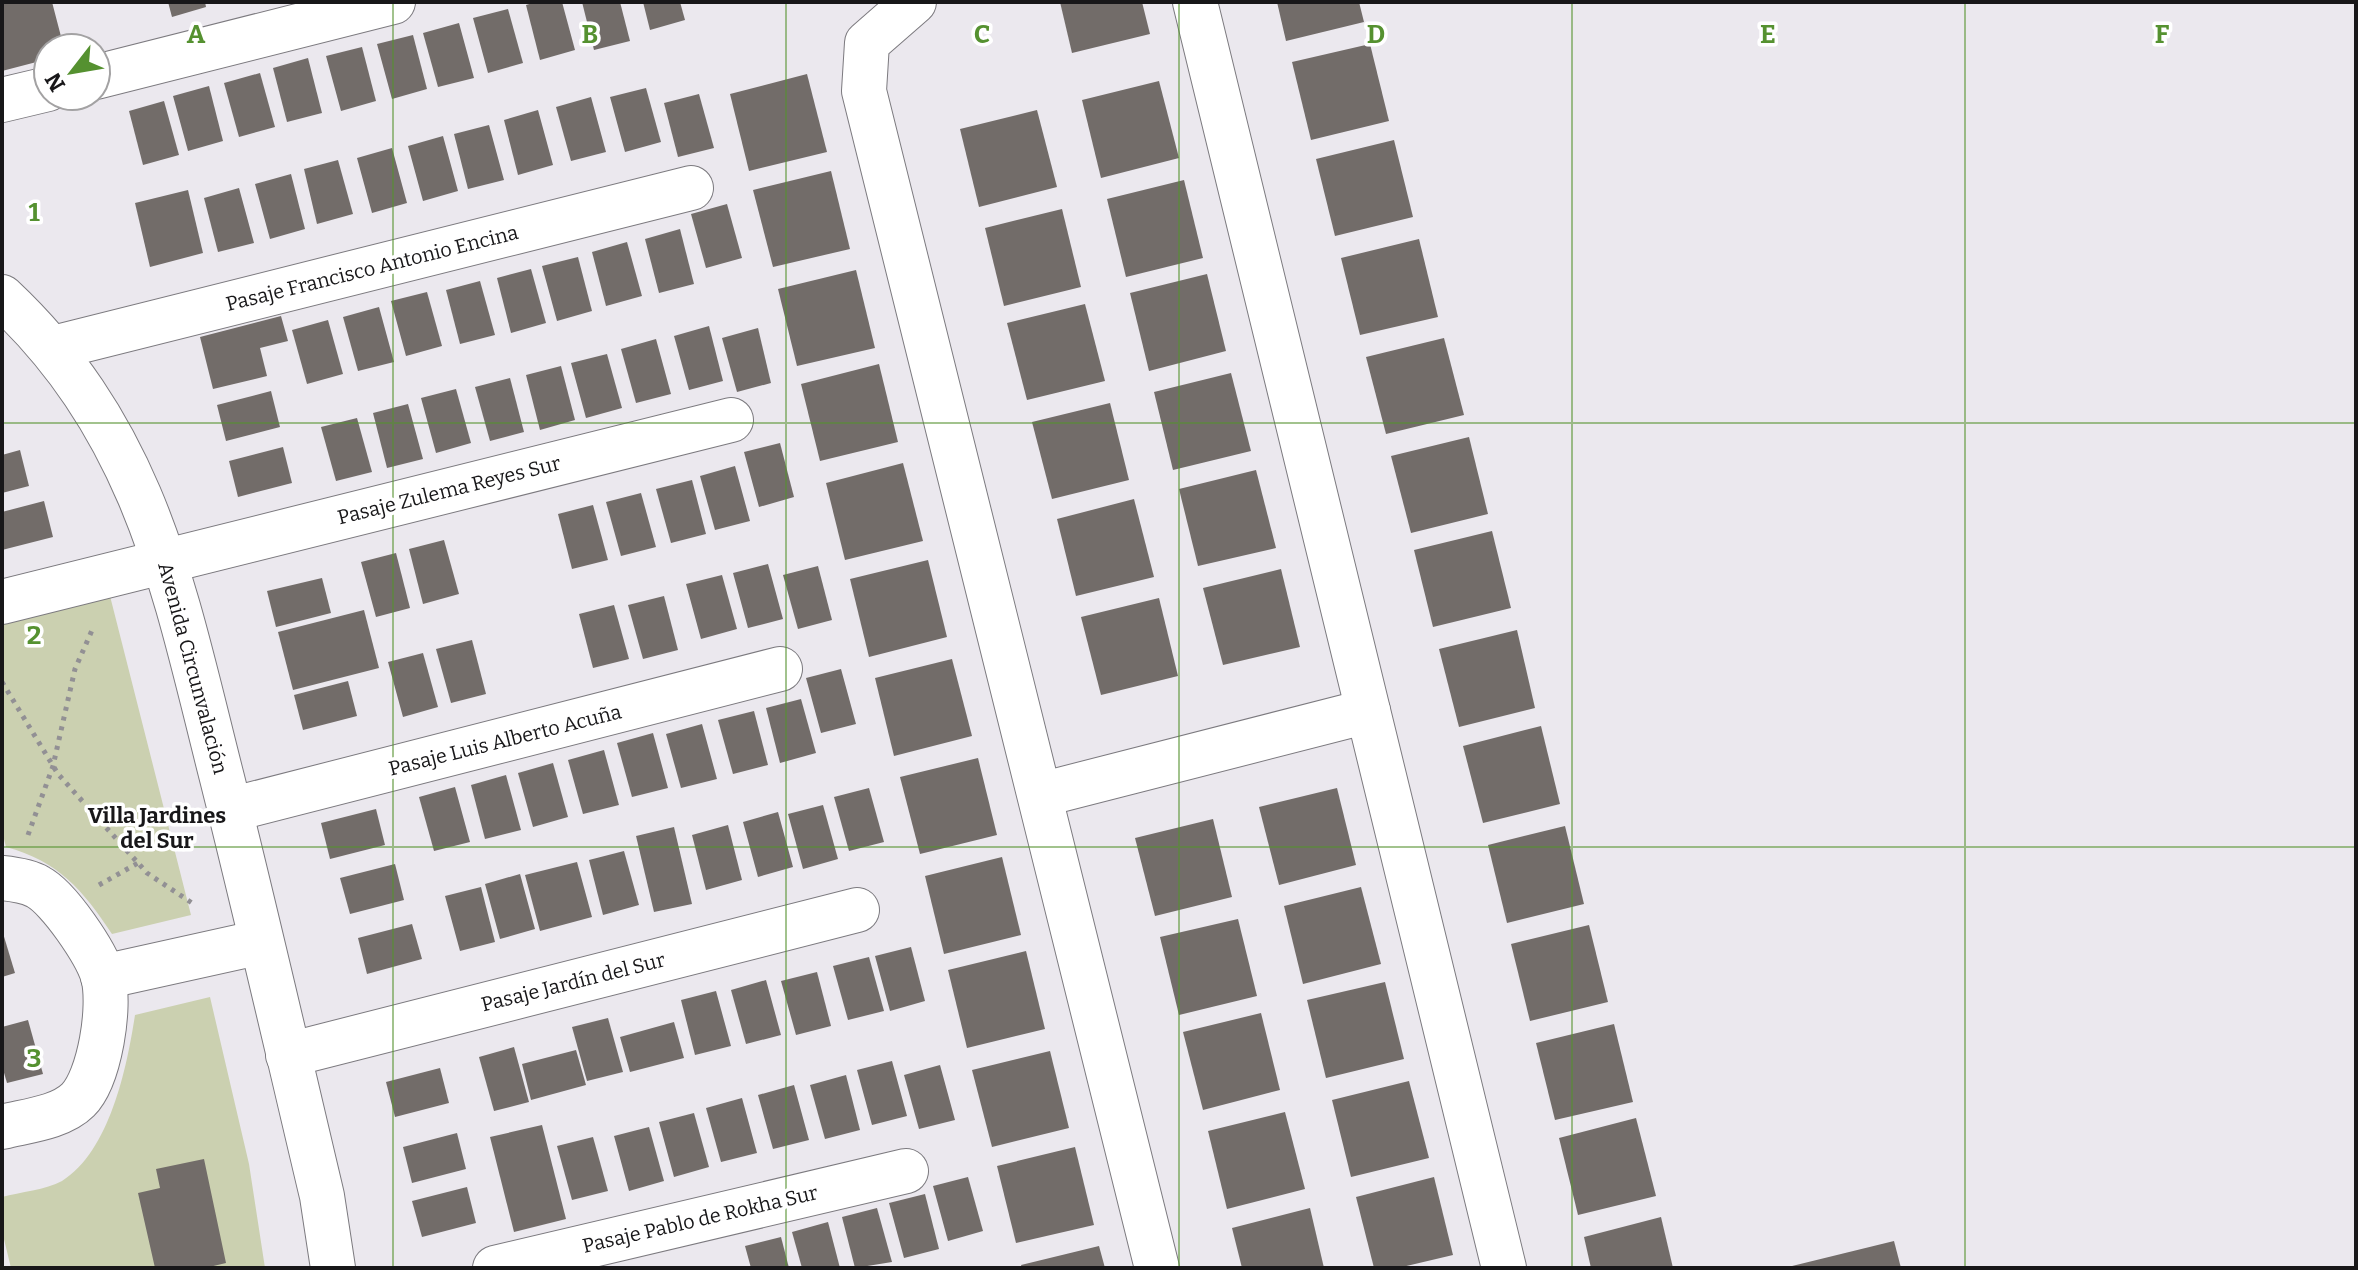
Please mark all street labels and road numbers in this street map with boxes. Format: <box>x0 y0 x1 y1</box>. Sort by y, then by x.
street label: Pasaje Francisco Antonio Encina <box>223 220 521 317</box>
street label: Pasaje Zulema Reyes Sur <box>335 451 563 530</box>
street label: Avenida Circunvalación <box>153 559 233 777</box>
street label: Pasaje Luis Alberto Acuña <box>386 699 624 782</box>
street label: Pasaje Jardín del Sur <box>479 947 668 1017</box>
street label: Pasaje Pablo de Rokha Sur <box>580 1180 820 1259</box>

